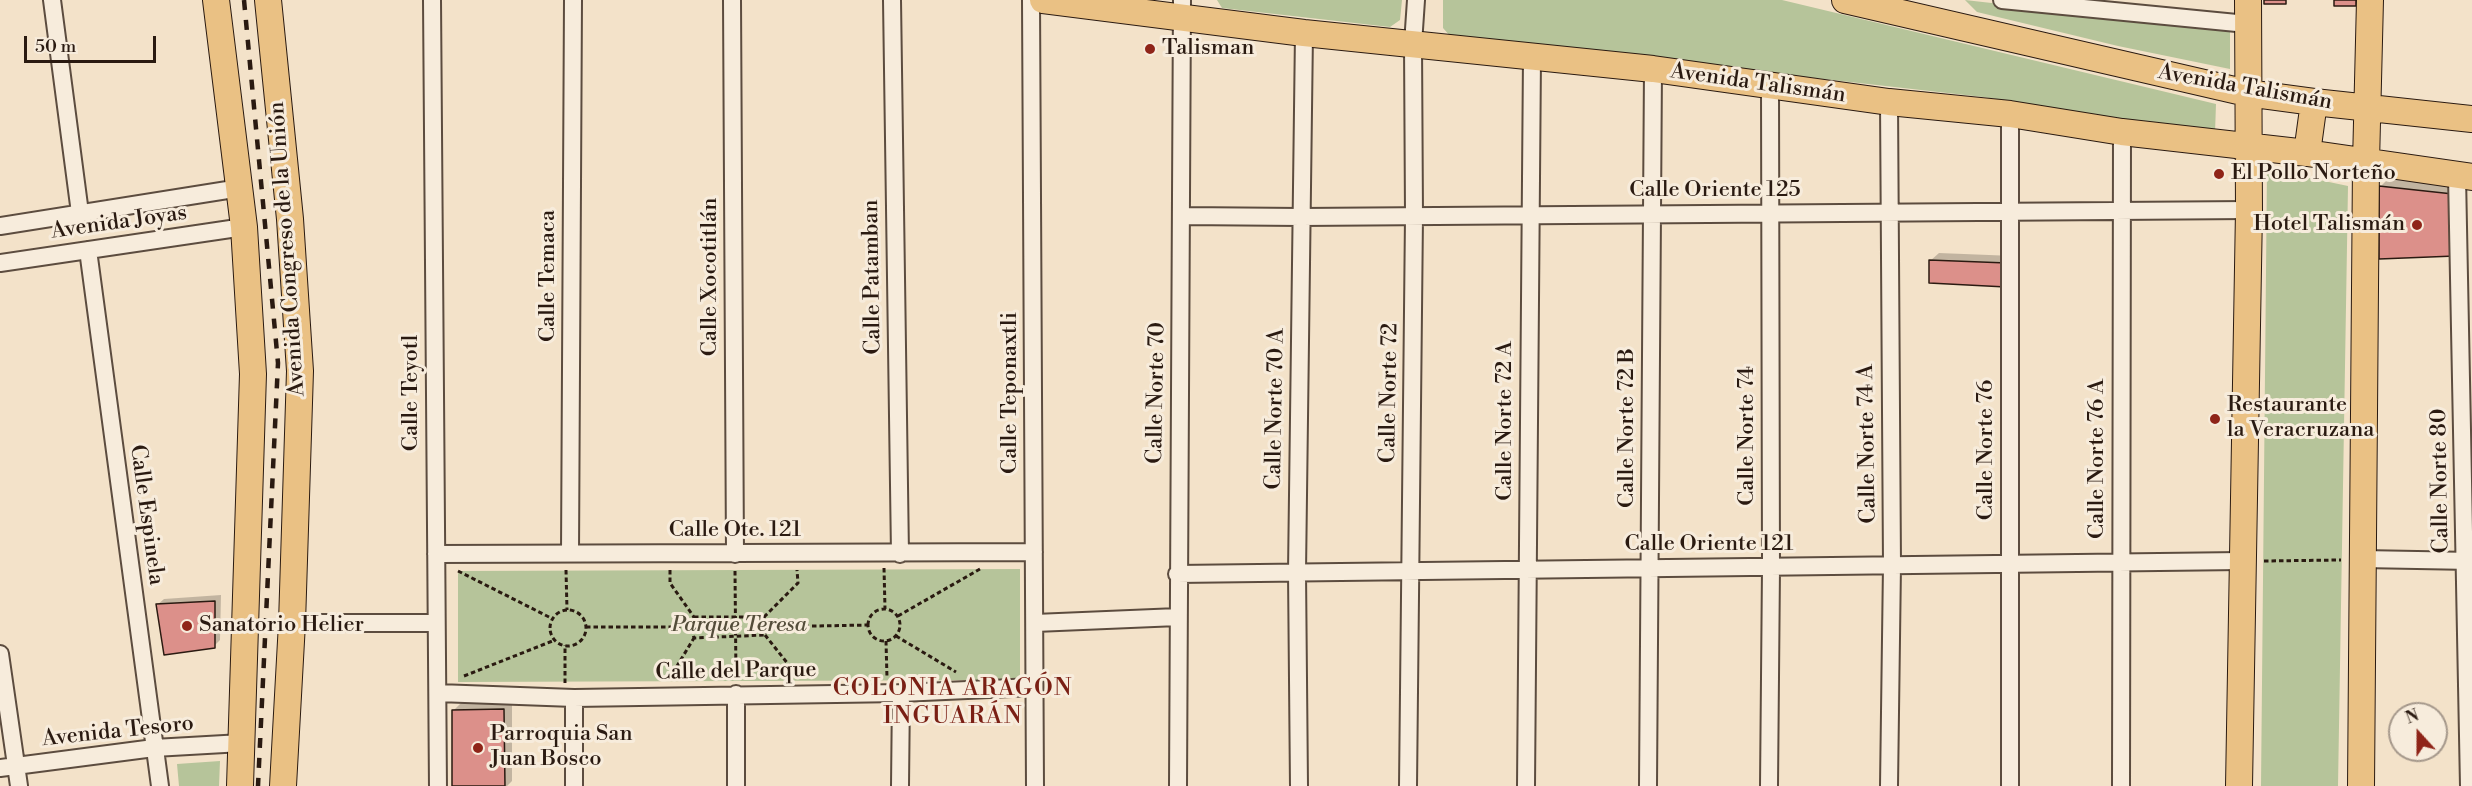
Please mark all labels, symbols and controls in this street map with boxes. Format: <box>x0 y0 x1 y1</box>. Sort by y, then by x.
scale bar <box>27 24 159 62</box>
text: 50 m <box>35 35 76 58</box>
place label: Talisman <box>1162 36 1254 62</box>
marker: Talisman <box>1143 42 1157 56</box>
street label: Avenida Talismán <box>1669 59 1847 109</box>
street label: Avenida Talismán <box>2156 60 2334 116</box>
street label: Avenida Congreso de la Unión <box>265 101 311 397</box>
place label: El Pollo Norteño <box>2231 161 2396 187</box>
marker: El Pollo Norteño <box>2212 167 2226 181</box>
street label: Calle Oriente 125 <box>1629 178 1801 204</box>
street label: Calle Xocotitlán <box>698 198 724 356</box>
street label: Calle Patamban <box>858 199 888 355</box>
street label: Avenida Joyas <box>49 200 189 246</box>
street label: Calle Temaca <box>536 210 562 342</box>
place label: Hotel Talismán <box>2253 212 2405 238</box>
marker: Hotel Talismán <box>2410 218 2424 232</box>
street label: Calle Teponaxtli <box>998 312 1024 474</box>
street label: Calle Norte 70 <box>1143 322 1171 464</box>
street label: Calle Norte 72 <box>1376 323 1404 463</box>
street label: Calle Norte 70 A <box>1261 328 1291 490</box>
street label: Calle Teyotl <box>399 335 425 451</box>
street label: Calle Norte 72 A <box>1493 341 1519 501</box>
street label: Calle Norte 72 B <box>1615 348 1641 508</box>
street label: Calle Norte 74 A <box>1853 364 1883 524</box>
street label: Calle Norte 74 <box>1735 366 1761 506</box>
street label: Calle Norte 76 A <box>2085 379 2111 539</box>
street label: Calle Norte 76 <box>1974 380 2000 520</box>
place label: Restaurante la Veracruzana <box>2227 393 2374 445</box>
street label: Calle Norte 80 <box>2427 408 2455 554</box>
marker: Restaurante la Veracruzana <box>2208 412 2222 426</box>
street label: Calle Espinela <box>123 443 169 587</box>
street label: Calle Ote. 121 <box>669 518 801 544</box>
street label: Calle Oriente 121 <box>1624 532 1794 558</box>
place label: Sanatorio Helier <box>199 613 364 639</box>
park label: Parque Teresa <box>671 613 807 639</box>
marker: Sanatorio Helier <box>180 619 194 633</box>
street label: Calle del Parque <box>655 657 817 687</box>
district label: COLONIA ARAGÓN INGUARÁN <box>833 675 1073 731</box>
north arrow <box>2388 702 2448 762</box>
text: N <box>2403 705 2422 729</box>
street label: Avenida Tesoro <box>41 711 195 753</box>
place label: Parroquia San Juan Bosco <box>490 722 633 774</box>
marker: Parroquia San Juan Bosco <box>471 741 485 755</box>

